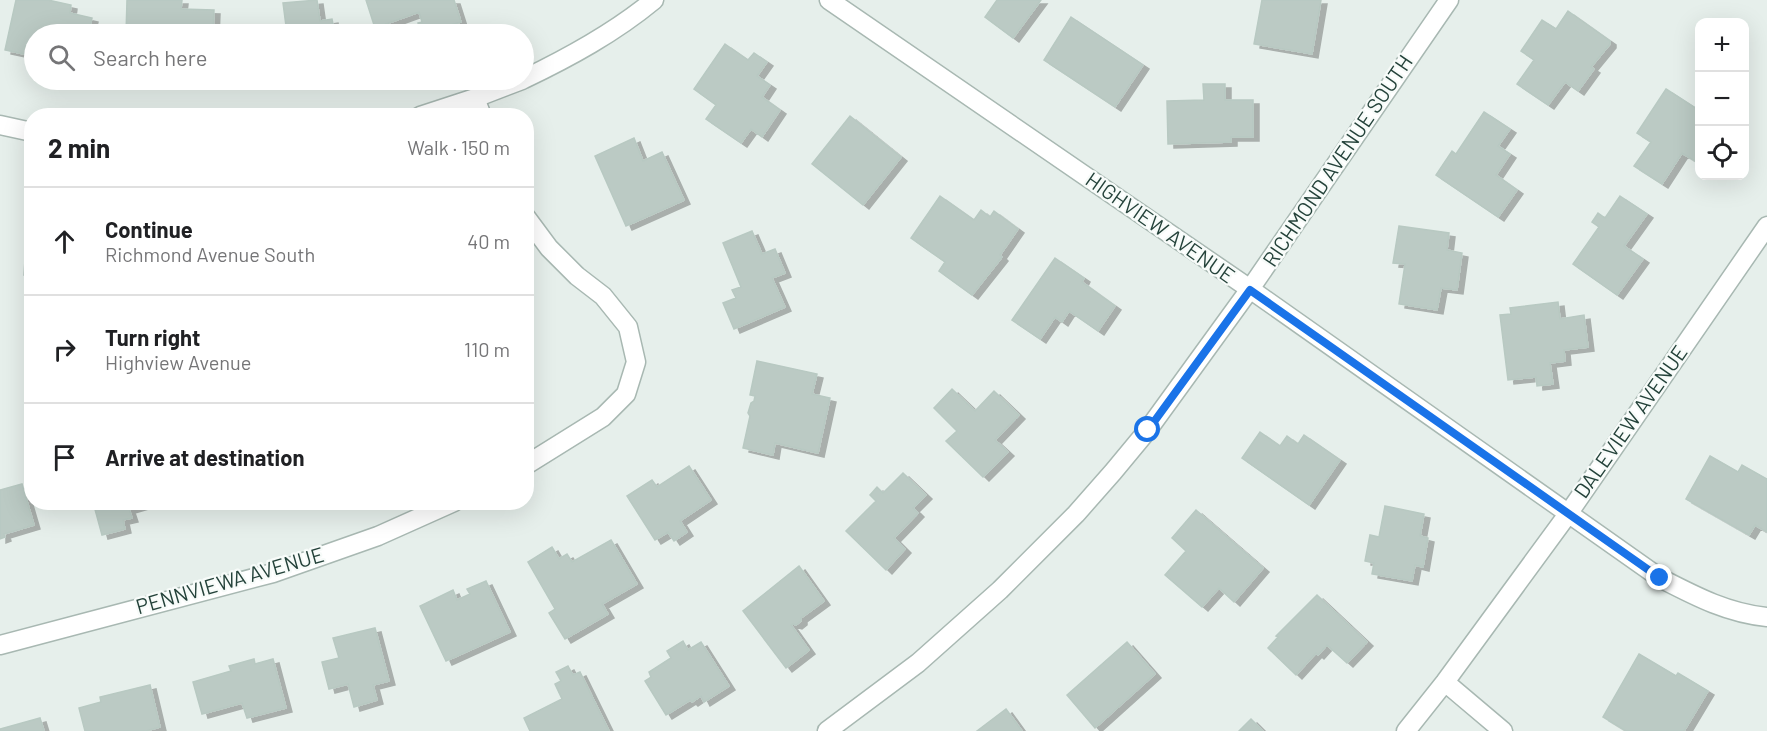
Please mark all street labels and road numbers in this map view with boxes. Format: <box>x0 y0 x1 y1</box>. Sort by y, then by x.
street label: RICHMOND AVENUE SOUTH <box>1257 50 1417 271</box>
street label: HIGHVIEW AVENUE <box>1081 166 1240 288</box>
street label: DALEVIEW AVENUE <box>1568 340 1692 502</box>
street label: PENNVIEWA AVENUE <box>133 541 327 618</box>

